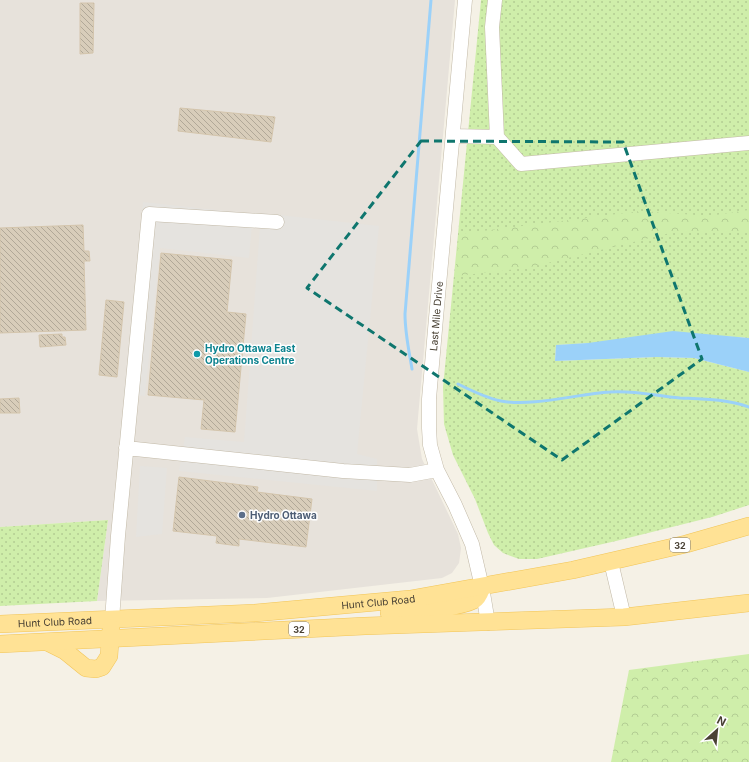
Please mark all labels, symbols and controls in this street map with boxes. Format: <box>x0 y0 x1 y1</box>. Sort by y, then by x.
street label: Last Mile Drive <box>427 280 445 351</box>
place label: Hydro Ottawa East Operations Centre <box>205 342 296 366</box>
marker: Hydro Ottawa East Operations Centre <box>192 349 202 359</box>
place label: Hydro Ottawa <box>250 509 317 522</box>
marker: Hydro Ottawa <box>237 510 247 520</box>
road number: 32 <box>670 538 690 552</box>
street label: Hunt Club Road <box>341 592 416 611</box>
street label: Hunt Club Road <box>18 614 92 629</box>
road number: 32 <box>289 622 309 636</box>
north arrow <box>697 710 737 750</box>
text: N <box>715 713 728 729</box>

